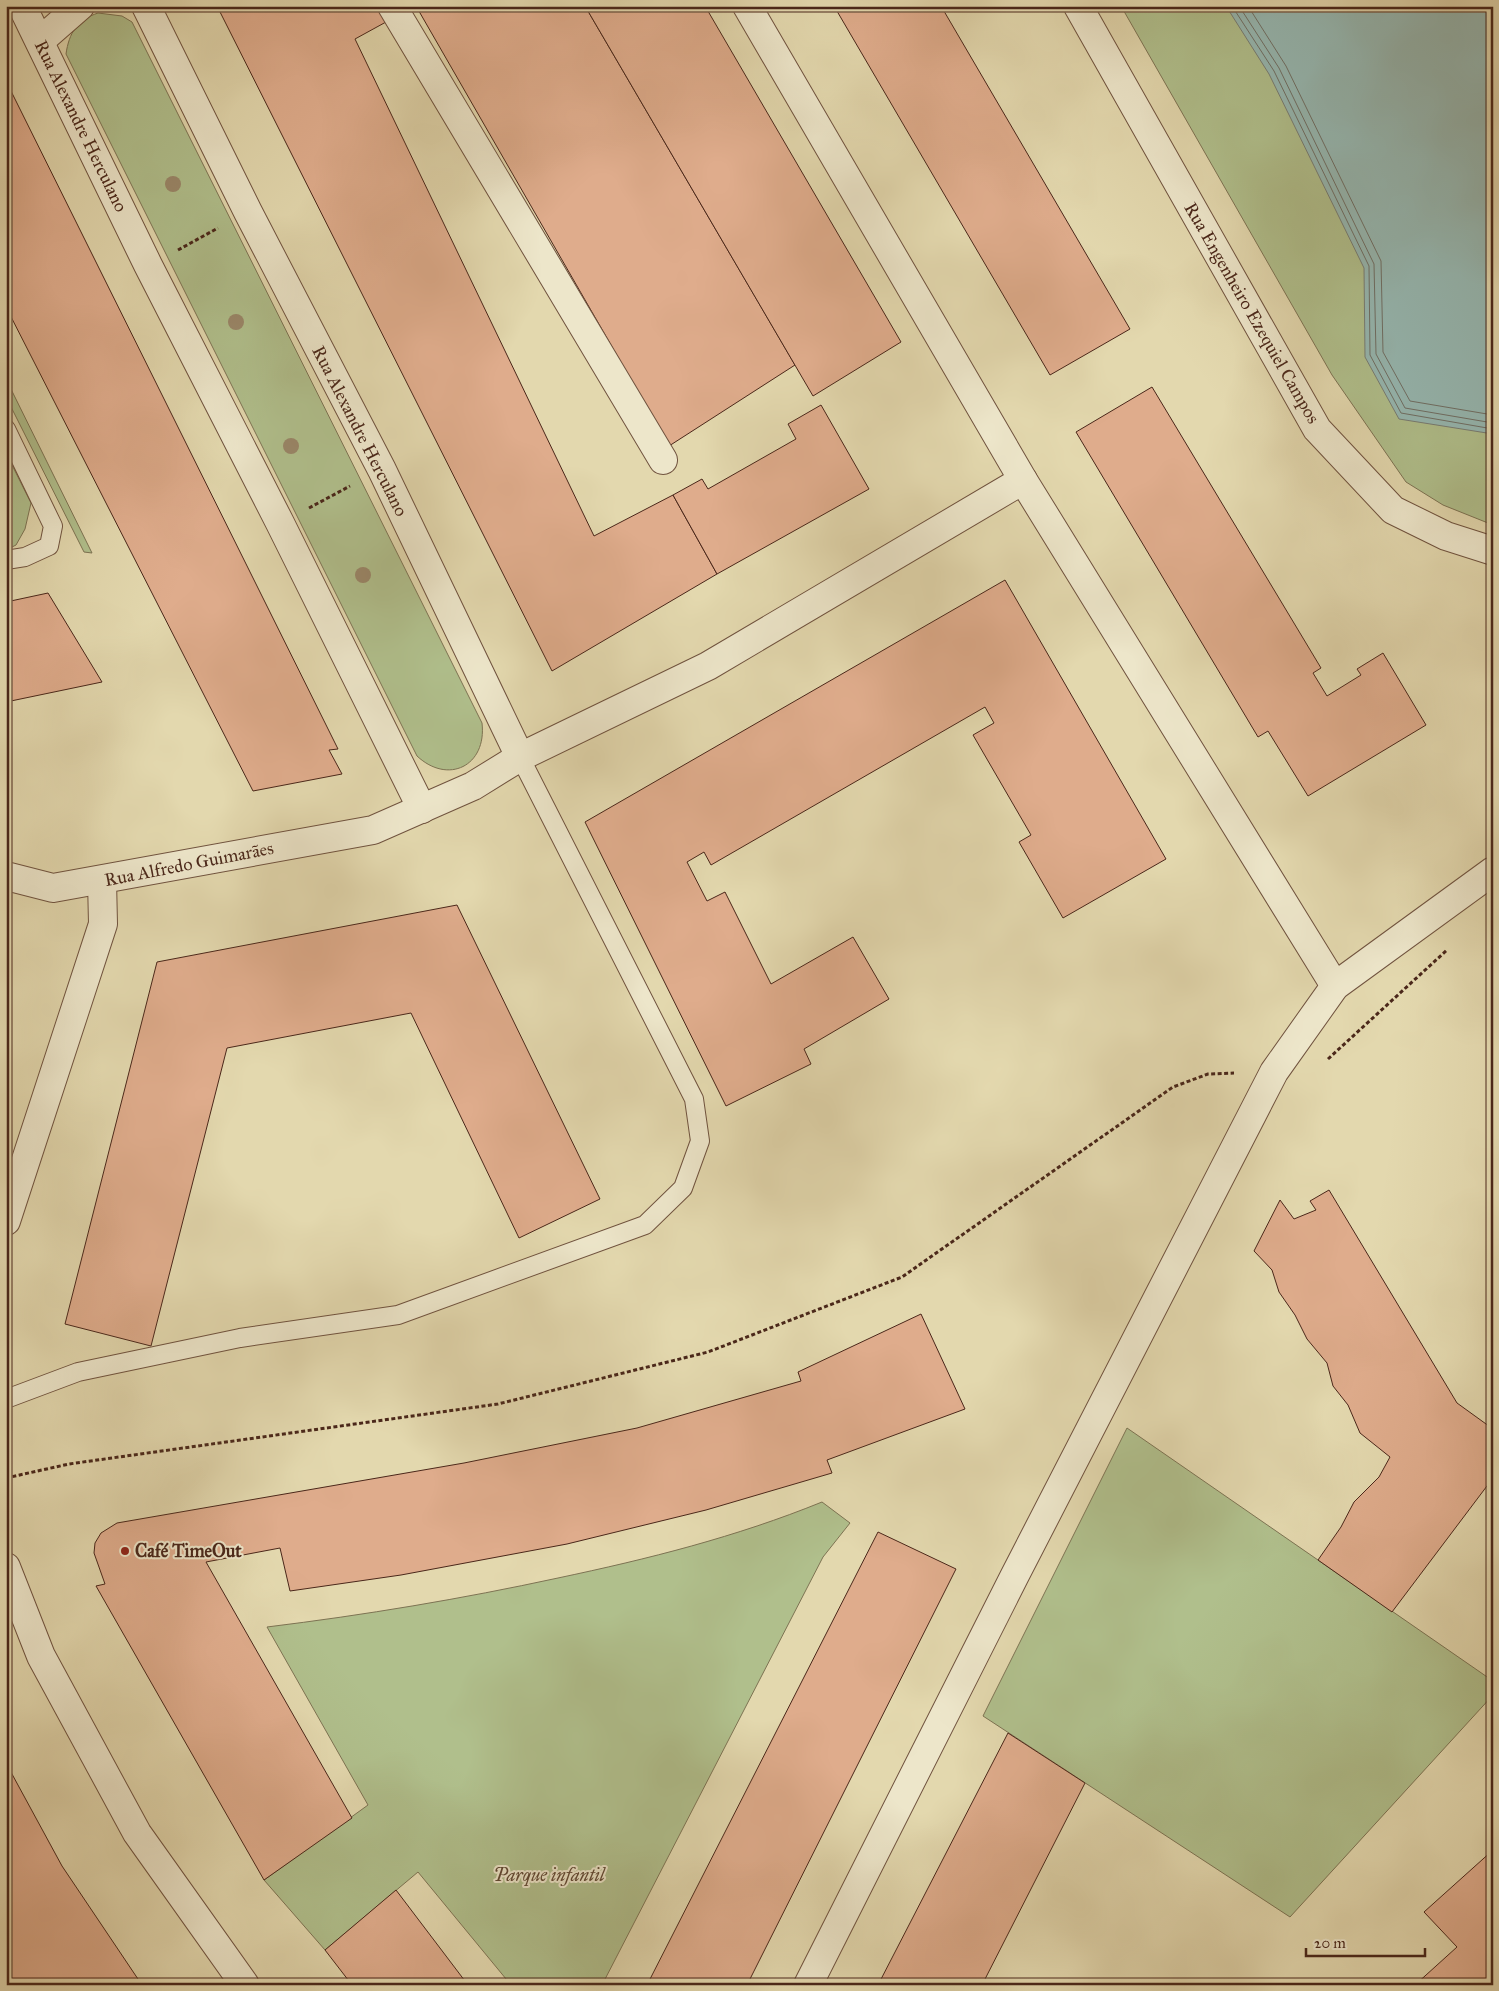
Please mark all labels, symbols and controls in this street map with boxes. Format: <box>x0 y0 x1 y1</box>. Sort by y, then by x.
street label: Rua Alexandre Herculano <box>30 36 132 216</box>
street label: Rua Engenheiro Ezequiel Campos <box>1179 198 1324 428</box>
street label: Rua Alexandre Herculano <box>307 342 413 520</box>
street label: Rua Alfredo Guimarães <box>103 837 275 891</box>
place label: Café TimeOut <box>135 1540 242 1562</box>
marker: Café TimeOut <box>119 1545 131 1557</box>
park label: Parque infantil <box>493 1864 607 1886</box>
scale bar <box>1306 1926 1425 1958</box>
text: 20 m <box>1314 1934 1346 1952</box>

